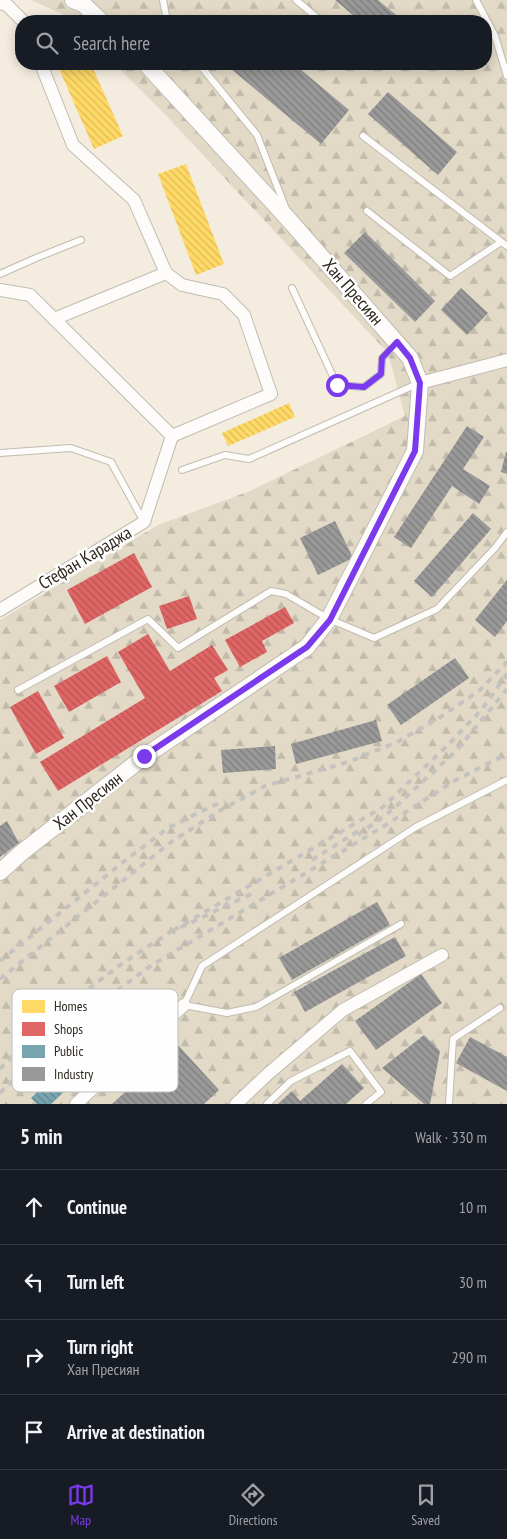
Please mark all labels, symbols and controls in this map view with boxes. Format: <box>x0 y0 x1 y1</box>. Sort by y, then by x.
search box <box>15 15 492 70</box>
icon: search <box>33 29 61 57</box>
text: Search here <box>73 31 150 55</box>
street label: Хан Пресиян <box>318 253 389 330</box>
route start <box>326 374 349 397</box>
street label: Стефан Караджа <box>34 521 136 594</box>
route end <box>133 745 156 768</box>
street label: Хан Пресиян <box>48 766 127 835</box>
legend <box>12 989 178 1092</box>
text: Homes <box>54 997 87 1015</box>
text: Shops <box>54 1020 83 1038</box>
text: Public <box>54 1042 83 1060</box>
text: Industry <box>54 1065 94 1083</box>
text: 5 min <box>20 1123 62 1150</box>
text: Walk · 330 m <box>415 1127 487 1147</box>
icon: ahead <box>20 1193 48 1221</box>
text: Continue <box>67 1195 127 1219</box>
text: 10 m <box>459 1197 487 1217</box>
icon: left <box>20 1268 48 1296</box>
text: Turn left <box>67 1270 124 1294</box>
text: 30 m <box>459 1272 487 1292</box>
text: Turn right <box>67 1335 133 1359</box>
icon: right <box>20 1343 48 1371</box>
text: 290 m <box>452 1347 487 1367</box>
text: Хан Пресиян <box>67 1359 139 1379</box>
icon: arrive <box>20 1418 48 1446</box>
text: Arrive at destination <box>67 1420 205 1444</box>
tab: Map <box>67 1481 95 1529</box>
tab: Directions <box>229 1481 277 1529</box>
tab: Saved <box>411 1481 440 1529</box>

